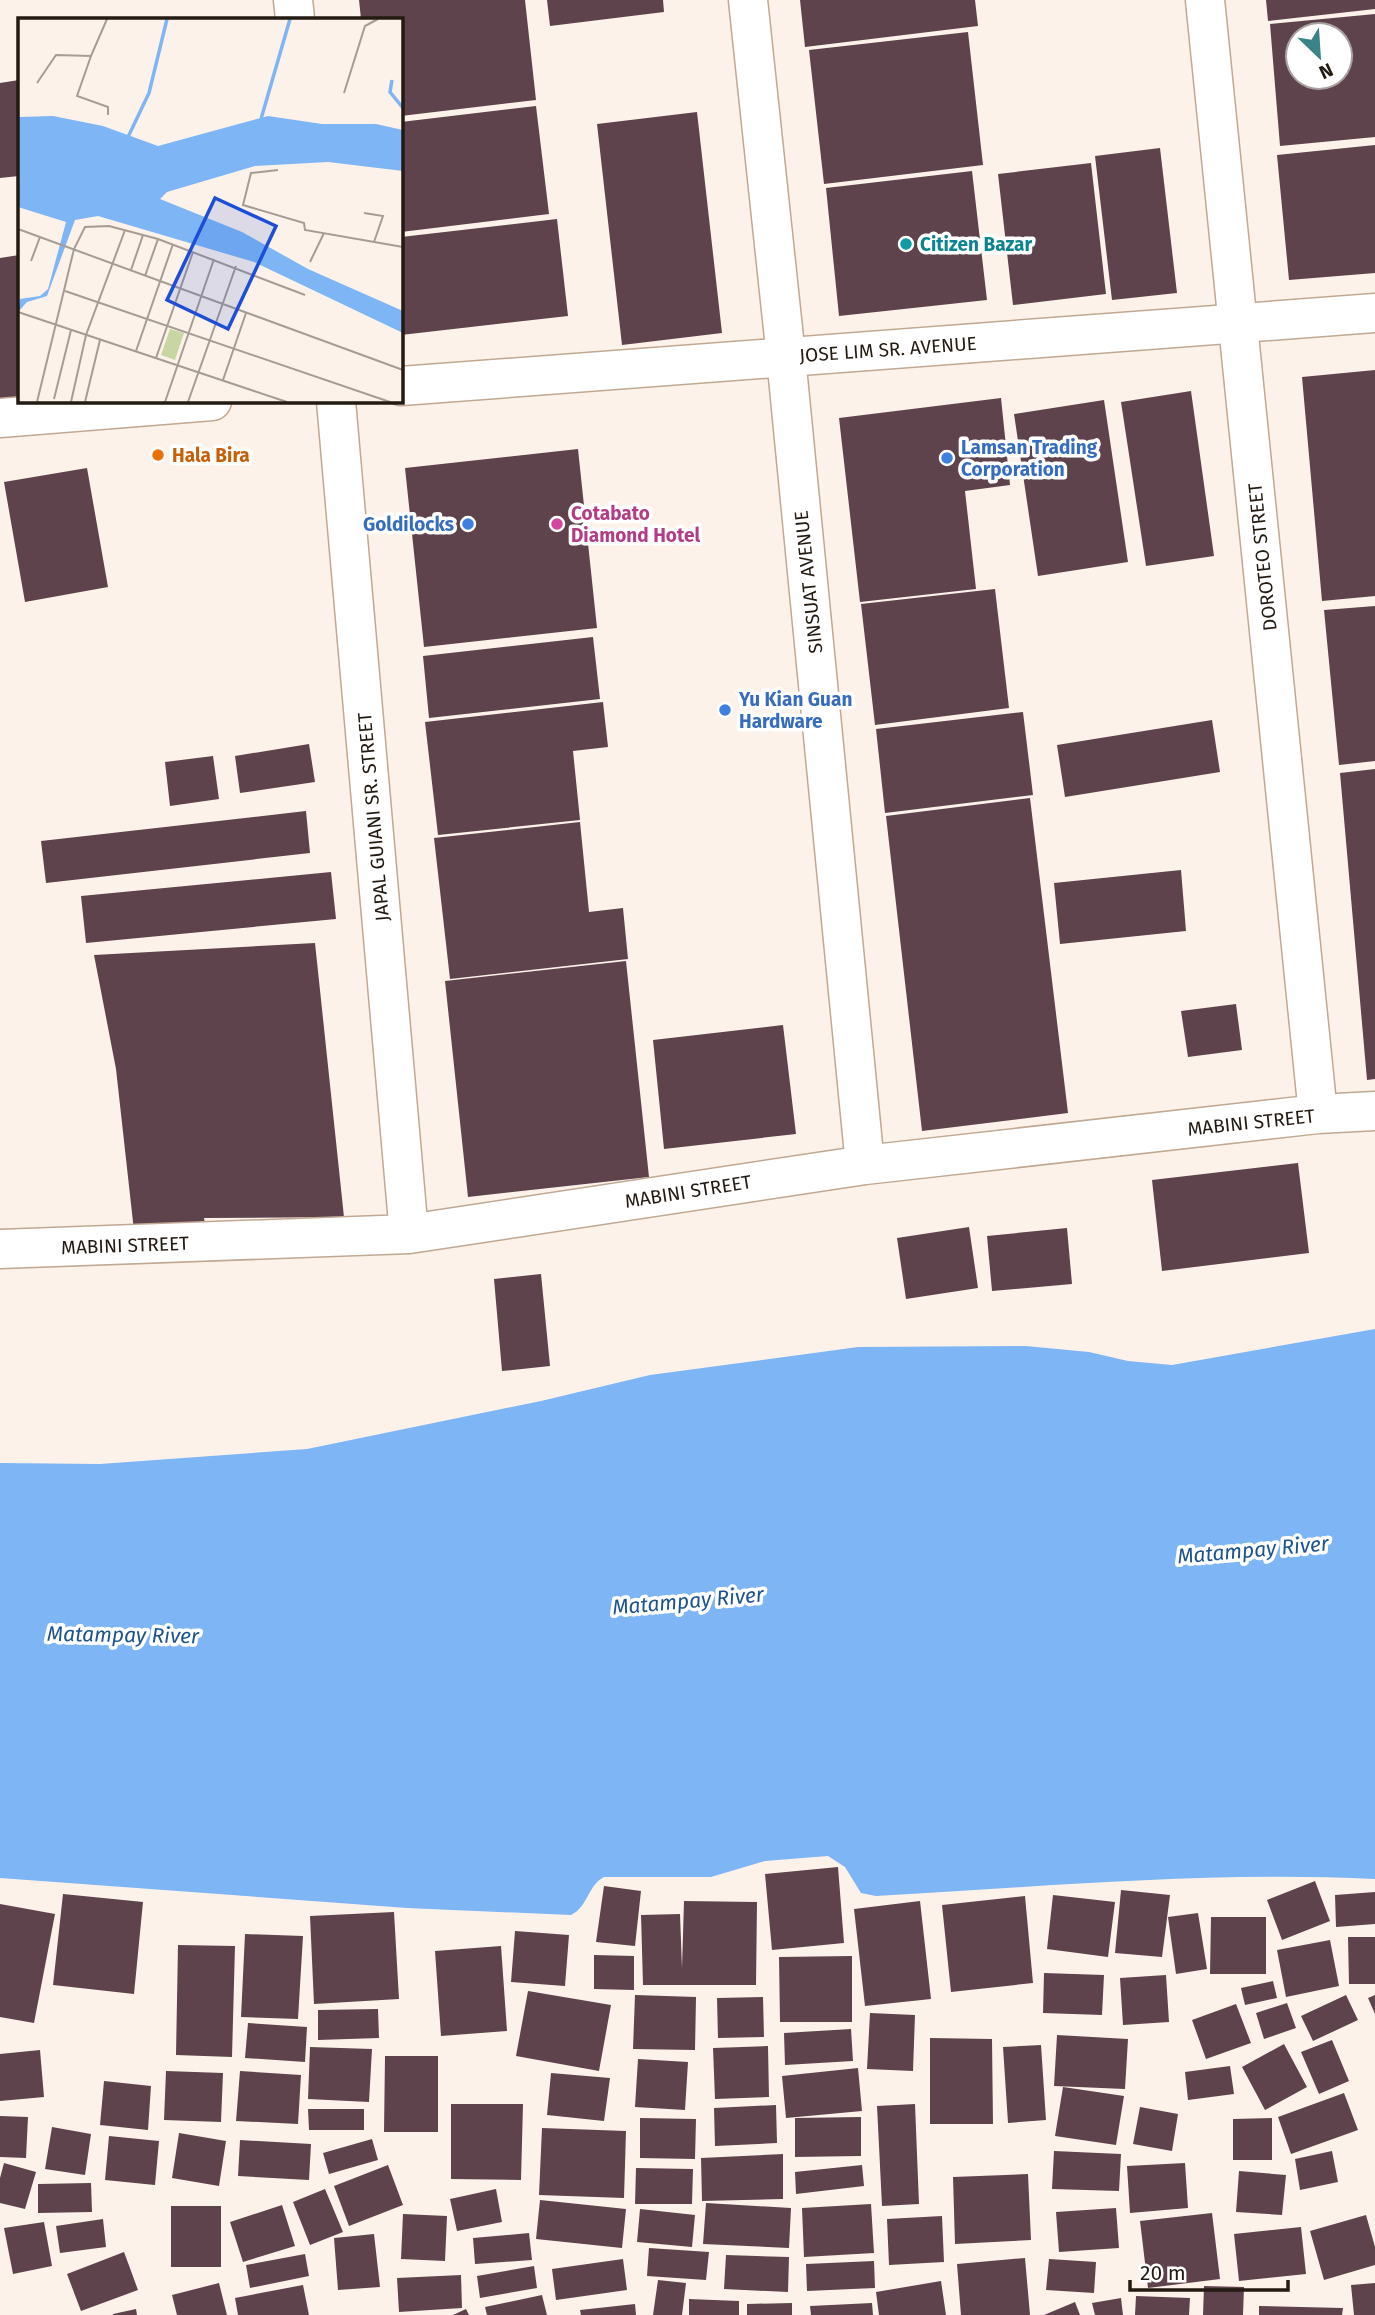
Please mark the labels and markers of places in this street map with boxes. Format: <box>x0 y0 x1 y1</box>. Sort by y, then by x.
place label: Citizen Bazar <box>920 233 1032 256</box>
marker: Citizen Bazar <box>898 236 914 252</box>
place label: Lamsan Trading Corporation <box>961 436 1098 481</box>
place label: Hala Bira <box>172 444 250 467</box>
marker: Hala Bira <box>150 447 166 463</box>
marker: Lamsan Trading Corporation <box>939 450 955 466</box>
place label: Cotabato Diamond Hotel <box>571 502 700 547</box>
place label: Goldilocks <box>363 513 454 536</box>
marker: Goldilocks <box>460 516 476 532</box>
marker: Cotabato Diamond Hotel <box>549 516 565 532</box>
place label: Yu Kian Guan Hardware <box>738 688 852 733</box>
marker: Yu Kian Guan Hardware <box>717 702 733 718</box>

